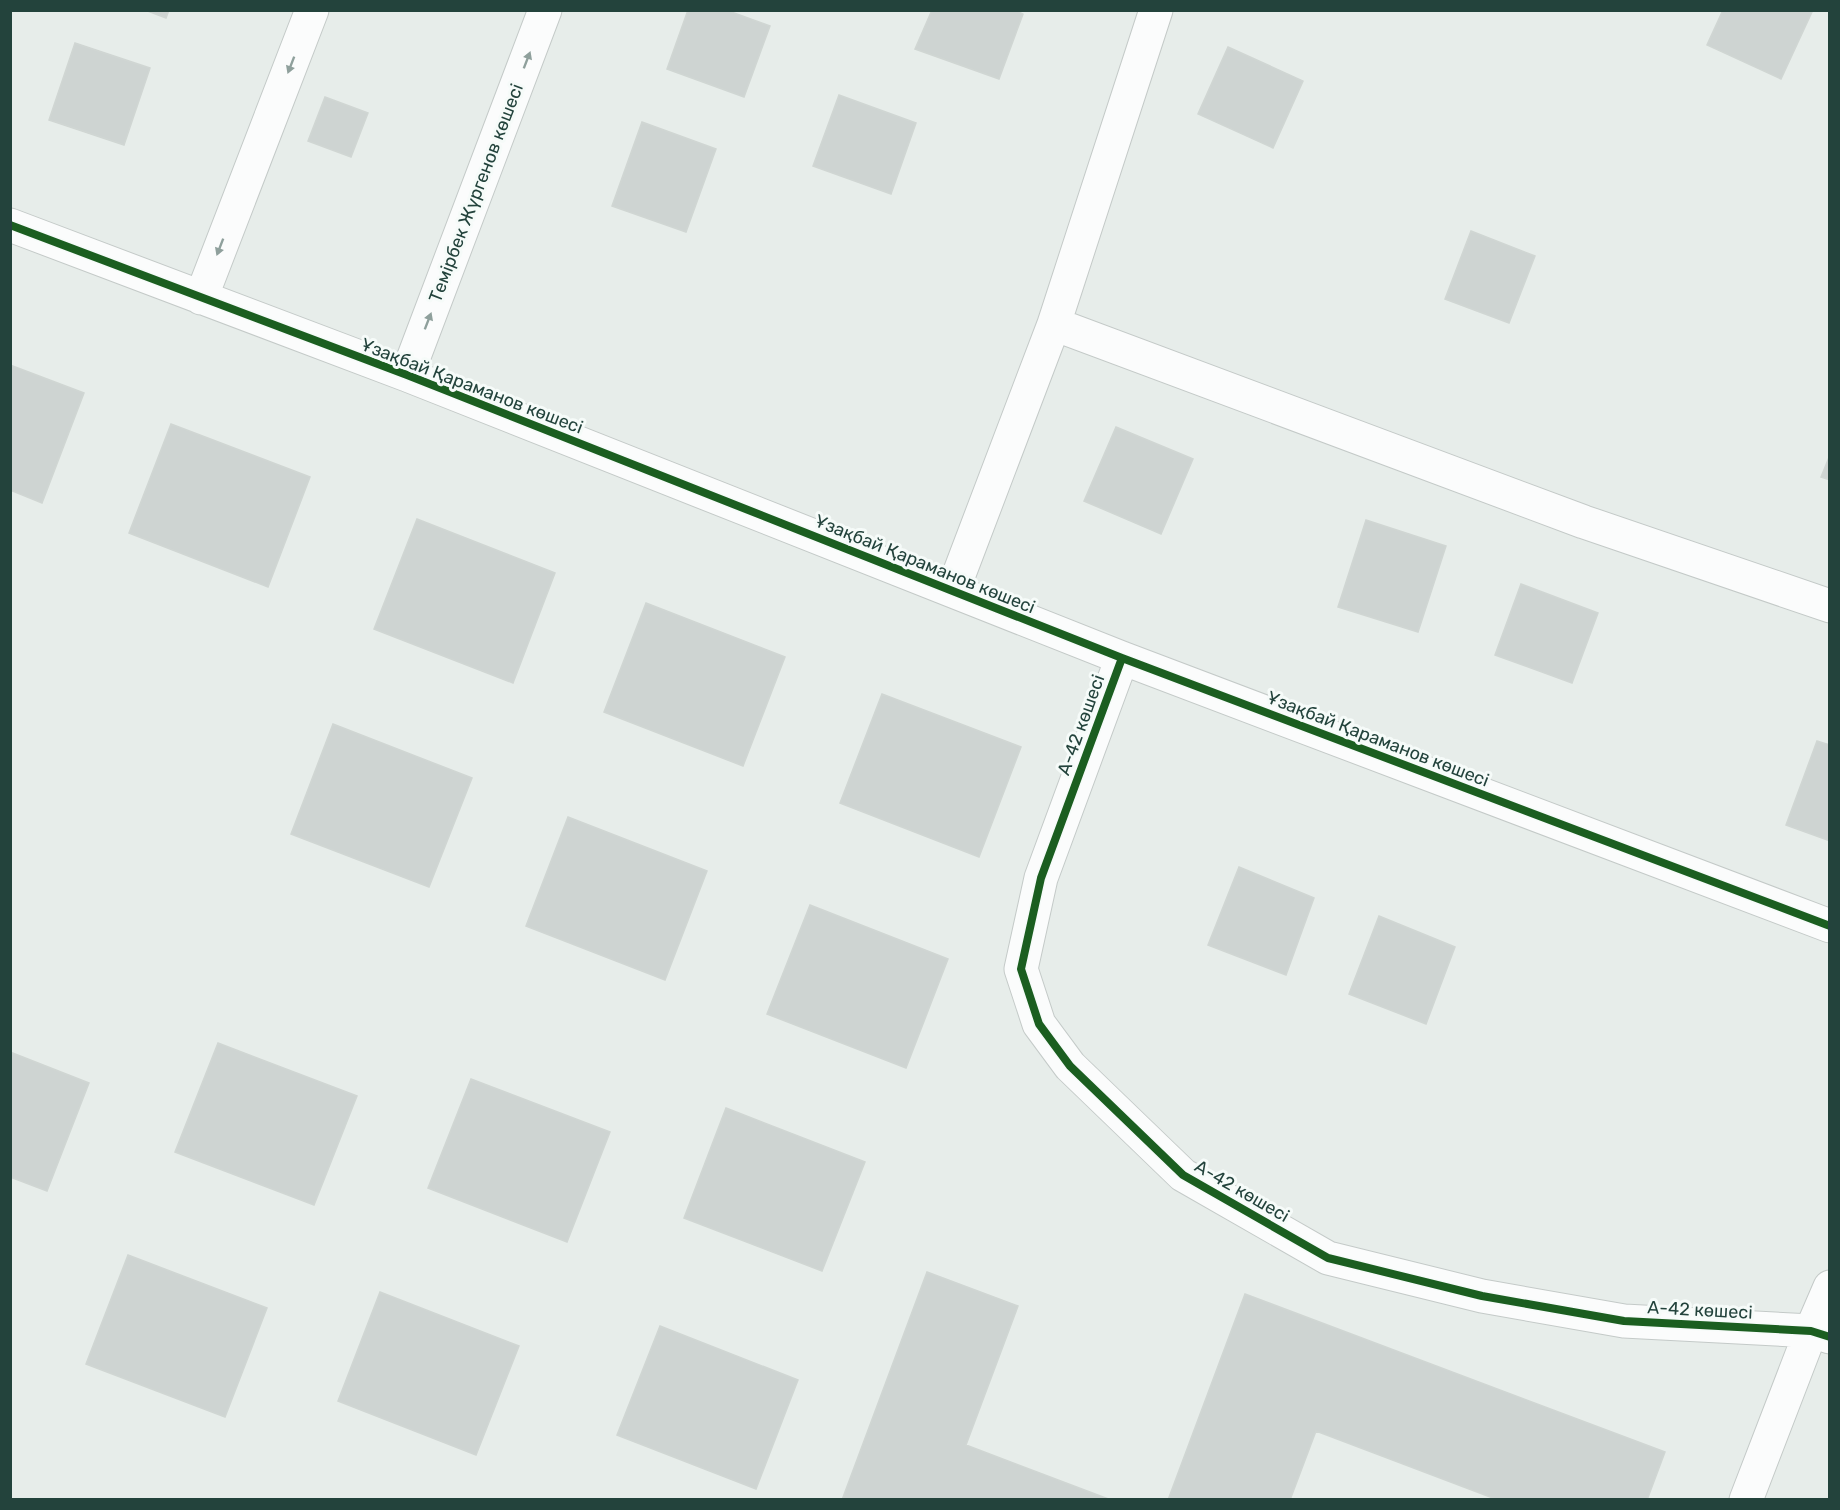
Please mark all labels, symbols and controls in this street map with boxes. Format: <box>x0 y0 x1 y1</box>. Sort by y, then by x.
one-way arrow <box>522 51 532 69</box>
one-way arrow <box>286 56 295 74</box>
street label: Темірбек Жүргенов көшесі <box>424 81 528 305</box>
one-way arrow <box>215 238 225 256</box>
one-way arrow <box>423 312 433 330</box>
street label: Ұзақбай Қараманов көшесі <box>358 333 586 439</box>
street label: Ұзақбай Қараманов көшесі <box>812 510 1038 618</box>
street label: А-42 көшесі <box>1053 672 1109 778</box>
street label: Ұзақбай Қараманов көшесі <box>1264 686 1492 792</box>
street label: А-42 көшесі <box>1191 1155 1293 1227</box>
street label: А-42 көшесі <box>1647 1296 1753 1324</box>

